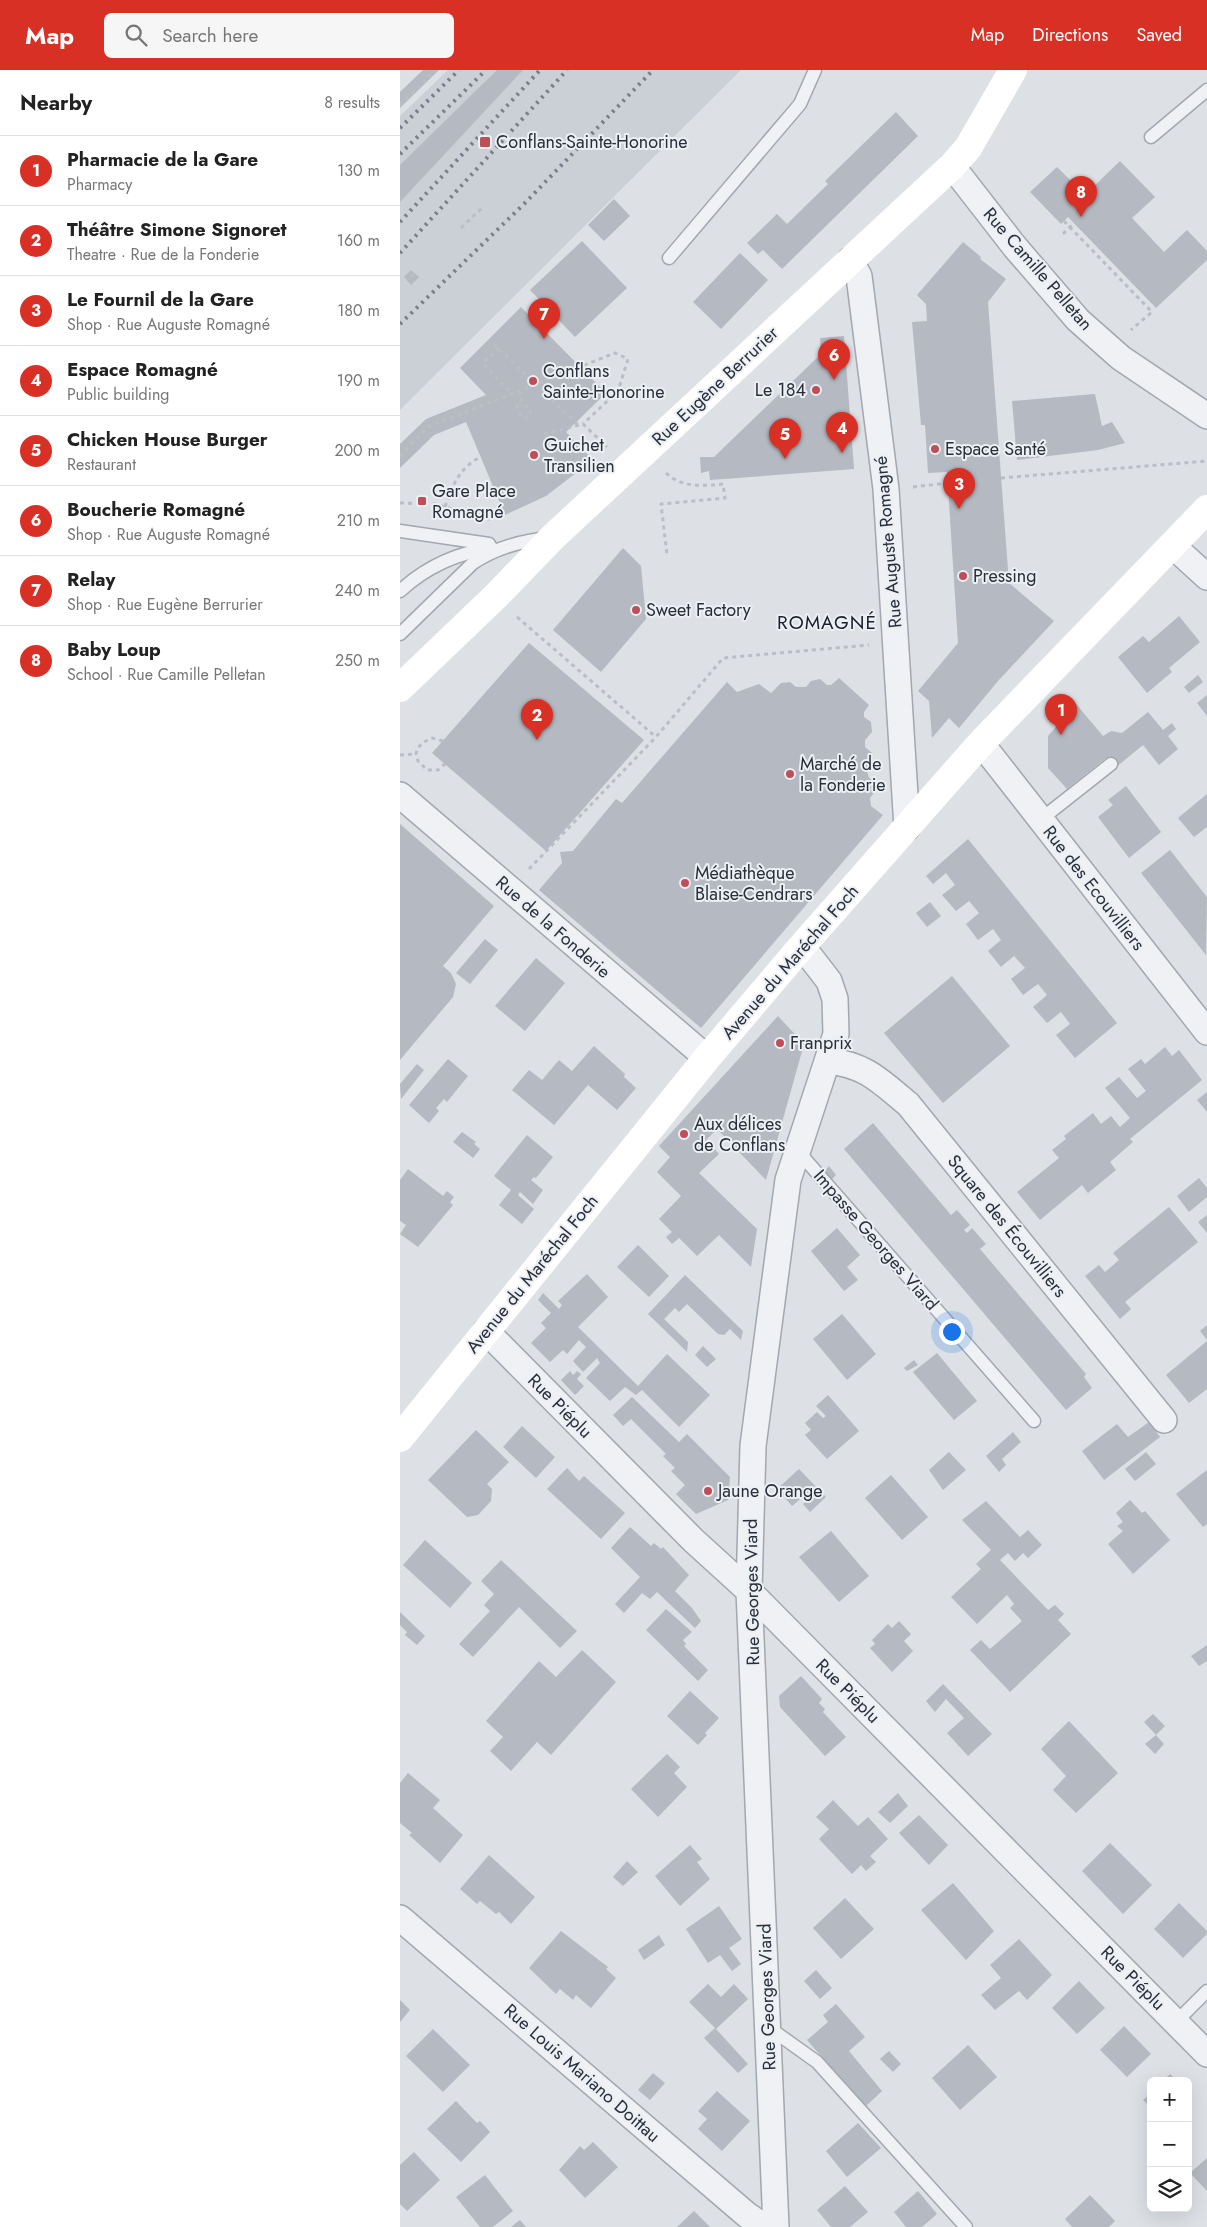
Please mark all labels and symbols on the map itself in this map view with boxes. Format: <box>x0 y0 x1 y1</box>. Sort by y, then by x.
place label: Conflans-Sainte-Honorine <box>496 129 688 155</box>
marker: Conflans-Sainte-Honorine <box>478 135 492 149</box>
pin: 8 <box>1065 176 1097 217</box>
street label: Rue Camille Pelletan <box>977 202 1099 336</box>
pin: 7 <box>528 298 560 339</box>
street label: Rue Eugène Berrurier <box>646 320 785 452</box>
pin: 6 <box>818 339 850 380</box>
place label: Conflans Sainte-Honorine <box>543 358 665 405</box>
marker: Conflans Sainte-Honorine <box>527 375 539 387</box>
place label: Le 184 <box>755 377 806 403</box>
marker: Le 184 <box>810 384 822 396</box>
pin: 4 <box>826 412 858 453</box>
pin: 5 <box>769 418 801 459</box>
place label: Guichet Transilien <box>544 432 615 479</box>
place label: Espace Santé <box>945 436 1046 462</box>
marker: Espace Santé <box>929 443 941 455</box>
marker: Guichet Transilien <box>528 449 540 461</box>
street label: Rue Auguste Romagné <box>868 455 908 629</box>
pin: 3 <box>943 468 975 509</box>
place label: Gare Place Romagné <box>432 478 516 525</box>
marker: Gare Place Romagné <box>416 495 428 507</box>
place label: Pressing <box>973 563 1037 589</box>
marker: Pressing <box>957 570 969 582</box>
place label: Sweet Factory <box>646 597 751 623</box>
marker: Sweet Factory <box>630 604 642 616</box>
district label: ROMAGNÉ <box>777 609 877 636</box>
pin: 1 <box>1045 694 1077 735</box>
pin: 2 <box>521 699 553 740</box>
place label: Marché de la Fonderie <box>800 751 886 798</box>
marker: Marché de la Fonderie <box>784 768 796 780</box>
street label: Rue des Ecouvilliers <box>1037 820 1151 956</box>
place label: Médiathèque Blaise-Cendrars <box>695 860 812 907</box>
street label: Rue de la Fonderie <box>490 870 616 984</box>
marker: Médiathèque Blaise-Cendrars <box>679 877 691 889</box>
street label: Avenue du Maréchal Foch <box>715 879 865 1045</box>
place label: Franprix <box>790 1030 852 1056</box>
marker: Franprix <box>774 1037 786 1049</box>
place label: Aux délices de Conflans <box>694 1111 785 1158</box>
marker: Aux délices de Conflans <box>678 1128 690 1140</box>
street label: Square des Écouvilliers <box>941 1149 1073 1303</box>
street label: Impasse Georges Viard <box>807 1164 945 1316</box>
street label: Avenue du Maréchal Foch <box>460 1189 604 1359</box>
your location <box>939 1319 965 1345</box>
street label: Rue Piéplu <box>522 1368 598 1444</box>
place label: Jaune Orange <box>716 1478 823 1504</box>
marker: Jaune Orange <box>702 1485 714 1497</box>
street label: Rue Georges Viard <box>738 1518 766 1666</box>
street label: Rue Piéplu <box>810 1653 886 1729</box>
street label: Rue Georges Viard <box>751 1923 783 2071</box>
street label: Rue Piéplu <box>1095 1940 1171 2016</box>
street label: Rue Louis Mariano Doittau <box>498 1998 666 2148</box>

